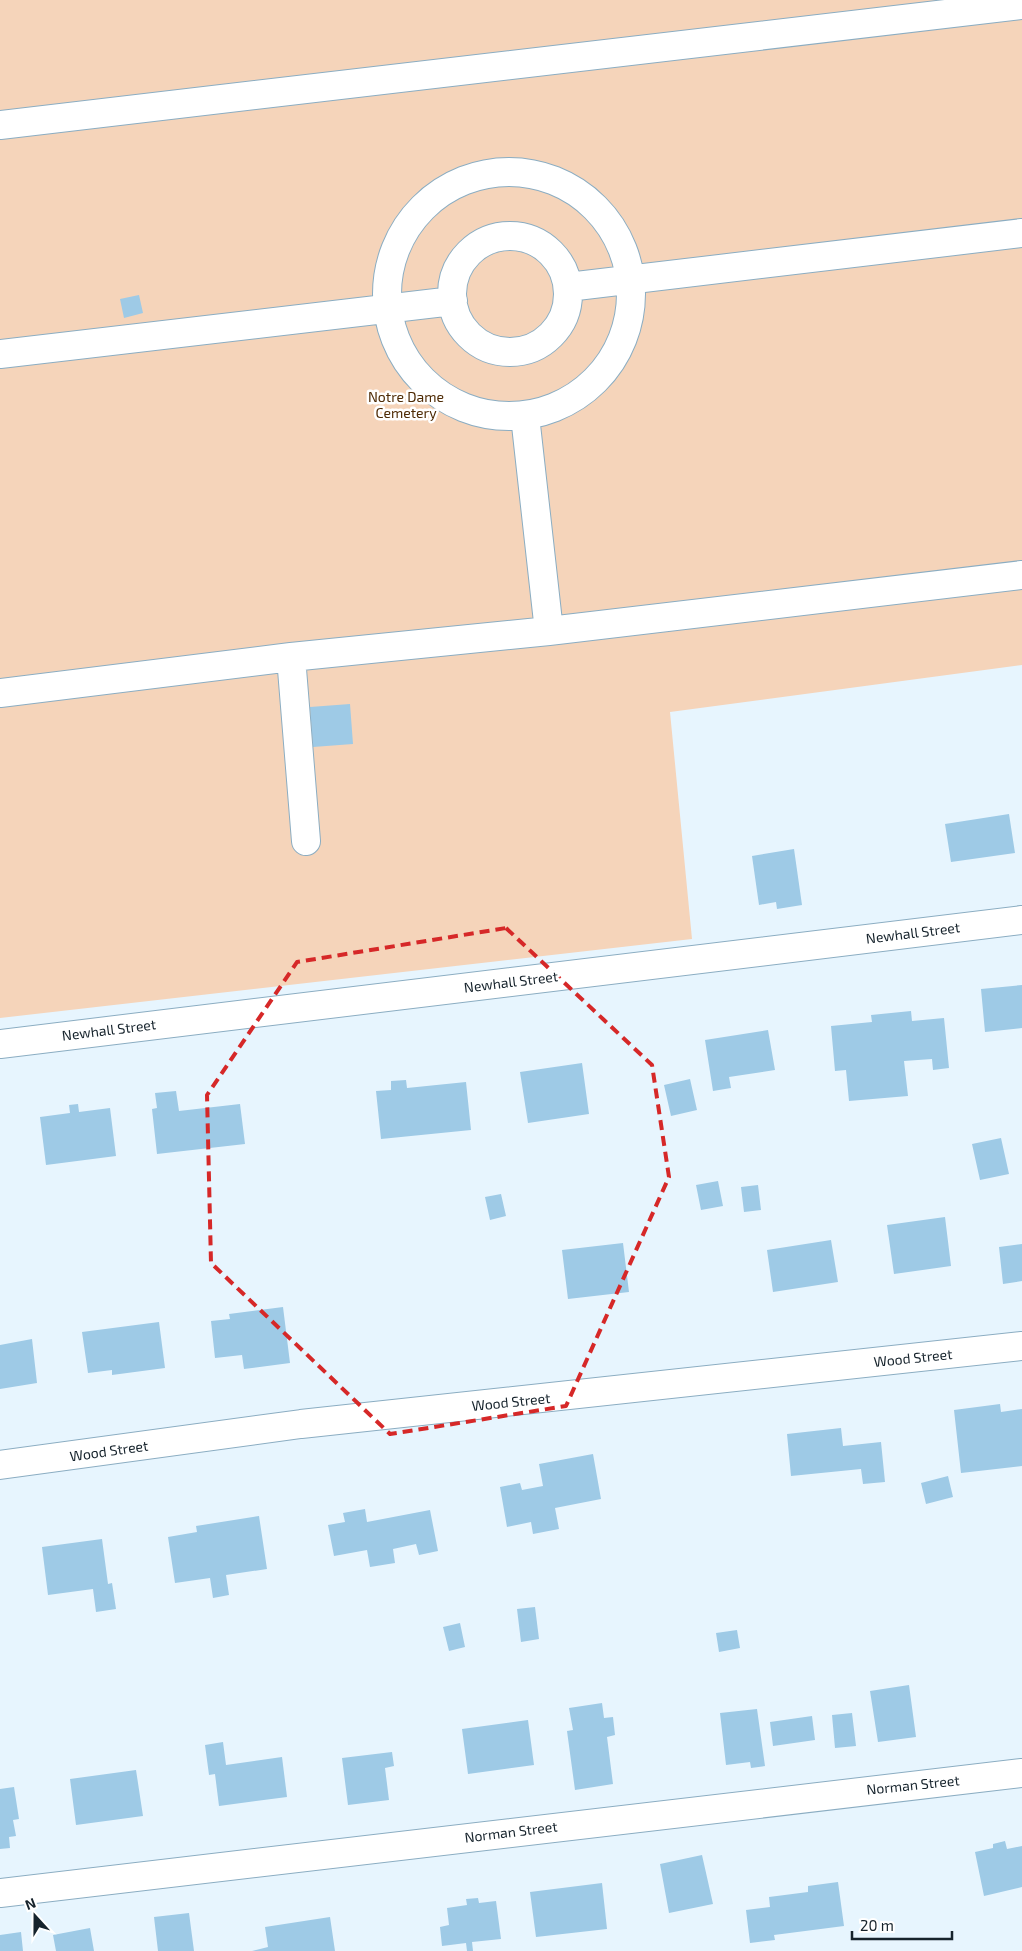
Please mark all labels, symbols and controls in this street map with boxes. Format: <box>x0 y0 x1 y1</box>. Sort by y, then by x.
park label: Notre Dame Cemetery <box>368 388 444 421</box>
street label: Newhall Street <box>865 918 961 947</box>
street label: Newhall Street <box>463 967 559 996</box>
street label: Newhall Street <box>61 1015 157 1044</box>
street label: Wood Street <box>873 1345 953 1370</box>
street label: Wood Street <box>471 1389 551 1414</box>
street label: Wood Street <box>69 1437 149 1464</box>
street label: Norman Street <box>866 1771 960 1798</box>
street label: Norman Street <box>463 1817 558 1846</box>
north arrow <box>10 1891 60 1941</box>
text: N <box>22 1894 38 1913</box>
scale bar <box>852 1908 952 1940</box>
text: 20 m <box>860 1916 894 1934</box>

